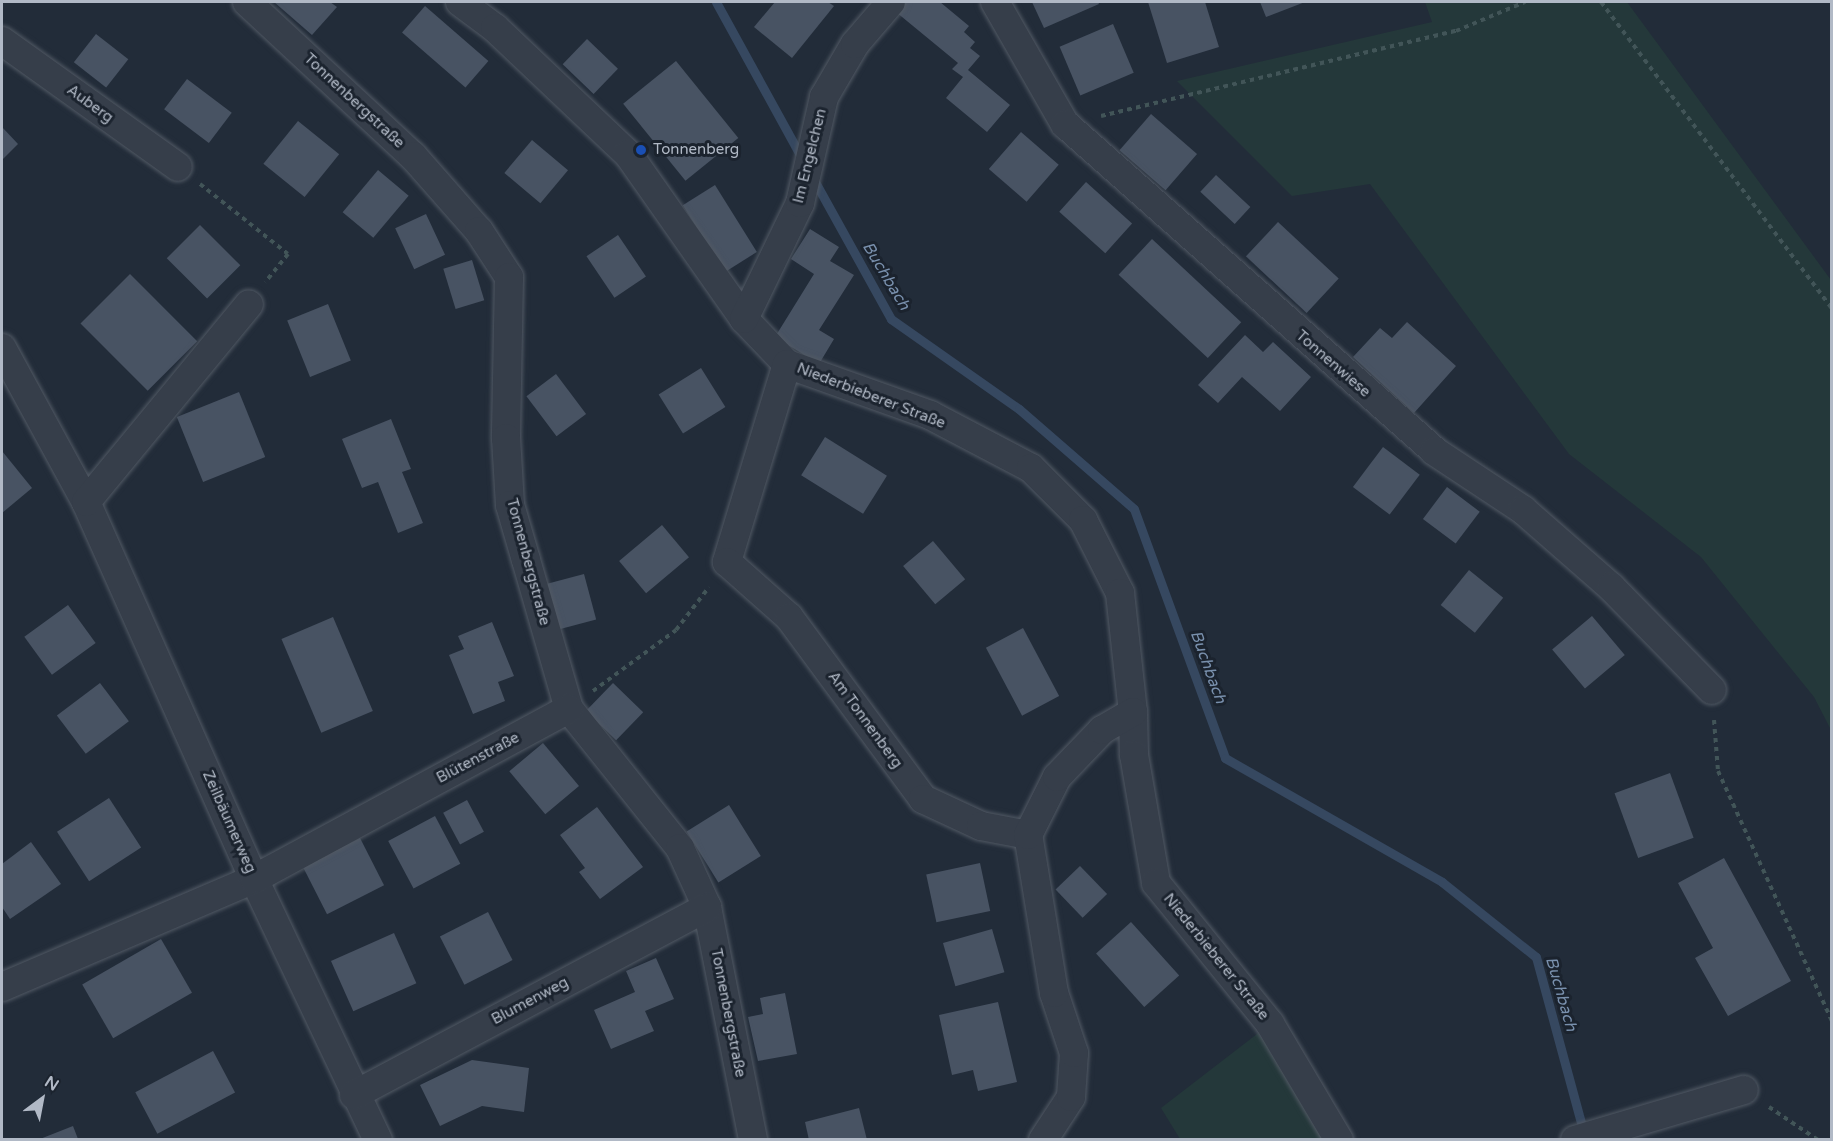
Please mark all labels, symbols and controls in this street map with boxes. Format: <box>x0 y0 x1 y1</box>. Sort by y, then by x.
street label: Tonnenbergstraße <box>300 50 408 152</box>
street label: Auberg <box>63 81 117 127</box>
street label: Im Engelchen <box>790 107 830 205</box>
place label: Tonnenberg <box>653 141 739 159</box>
marker: Tonnenberg <box>634 143 648 157</box>
water label: Buchbach <box>858 238 914 314</box>
street label: Tonnenwiese <box>1292 327 1374 401</box>
street label: Niederbieberer Straße <box>794 359 948 433</box>
street label: Tonnenbergstraße <box>502 497 554 627</box>
water label: Buchbach <box>1186 628 1230 706</box>
street label: Am Tonnenberg <box>824 668 906 772</box>
street label: Blütenstraße <box>434 729 522 787</box>
street label: Zeilbäumerweg <box>198 768 260 876</box>
street label: Niederbieberer Straße <box>1159 890 1273 1024</box>
street label: Tonnenbergstraße <box>707 947 749 1079</box>
water label: Buchbach <box>1541 955 1581 1033</box>
street label: Blumenweg <box>489 973 571 1029</box>
north arrow <box>12 1069 72 1129</box>
text: N <box>41 1072 62 1096</box>

